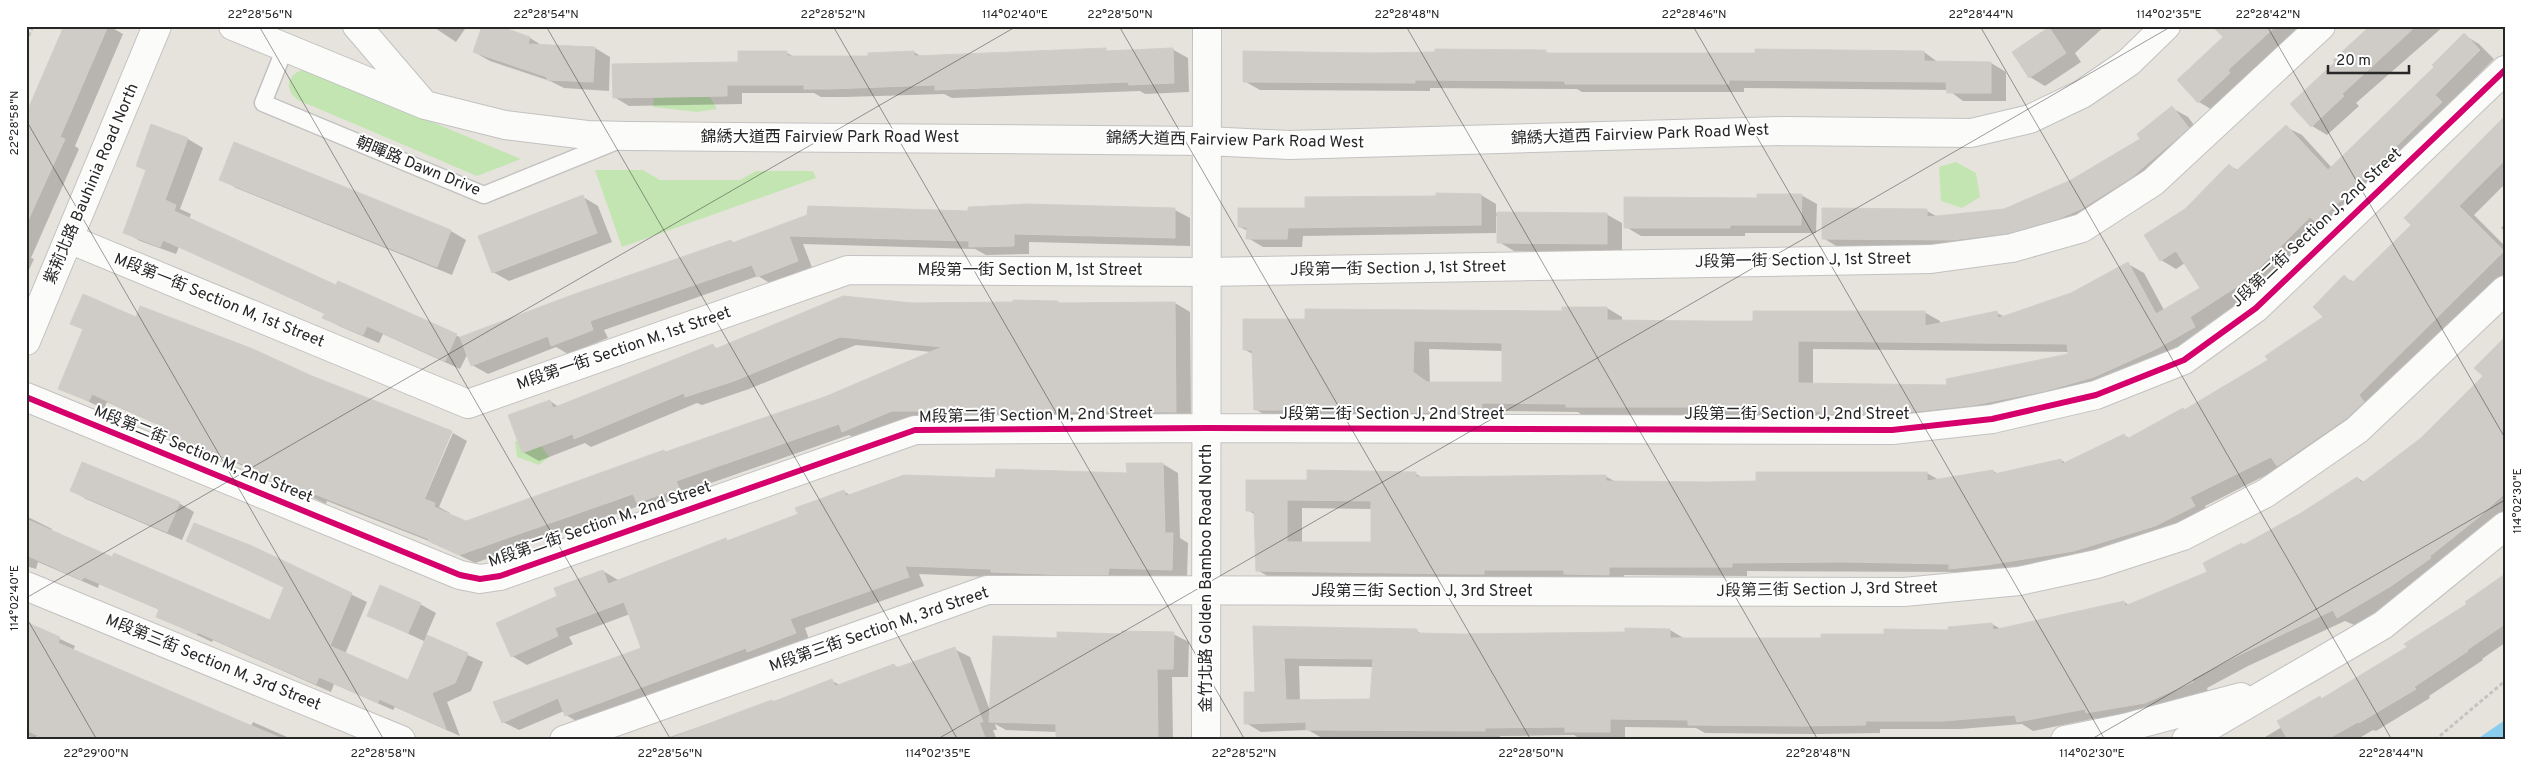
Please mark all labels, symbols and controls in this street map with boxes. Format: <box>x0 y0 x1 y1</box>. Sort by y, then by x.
text: 22°28'56"N <box>228 7 292 23</box>
text: 22°28'54"N <box>513 7 579 23</box>
text: 22°28'52"N <box>801 7 865 23</box>
text: 114°02'40"E <box>982 7 1048 23</box>
text: 22°28'50"N <box>1087 7 1153 23</box>
text: 22°28'48"N <box>1375 7 1439 23</box>
text: 22°28'46"N <box>1662 7 1726 23</box>
text: 22°28'44"N <box>1948 7 2014 23</box>
text: 114°02'35"E <box>2136 7 2202 23</box>
text: 22°28'42"N <box>2236 7 2300 23</box>
scale bar <box>2328 42 2410 74</box>
text: 20 m <box>2336 52 2371 71</box>
street label: 紫荊北路 Bauhinia Road North <box>41 81 143 287</box>
text: 22°28'58"N <box>7 91 23 155</box>
street label: 錦綉大道西 Fairview Park Road West <box>1511 120 1769 150</box>
street label: 錦綉大道西 Fairview Park Road West <box>701 128 959 148</box>
street label: 錦綉大道西 Fairview Park Road West <box>1106 129 1364 153</box>
street label: 朝暉路 Dawn Drive <box>353 133 483 201</box>
street label: J段第二街 Section J, 2nd Street <box>2228 144 2406 312</box>
street label: J段第一街 Section J, 1st Street <box>1695 249 1911 273</box>
street label: M段第一街 Section M, 1st Street <box>111 250 327 352</box>
street label: J段第一街 Section J, 1st Street <box>1290 257 1506 281</box>
street label: M段第一街 Section M, 1st Street <box>917 261 1143 281</box>
street label: M段第一街 Section M, 1st Street <box>514 303 734 395</box>
street label: M段第二街 Section M, 2nd Street <box>91 402 315 508</box>
street label: M段第二街 Section M, 2nd Street <box>919 404 1153 428</box>
street label: J段第二街 Section J, 2nd Street <box>1279 405 1505 425</box>
street label: J段第二街 Section J, 2nd Street <box>1684 405 1910 425</box>
street label: 金竹北路 Golden Bamboo Road North <box>1197 444 1217 712</box>
text: 114°02'30"E <box>2510 468 2526 534</box>
street label: M段第二街 Section M, 2nd Street <box>486 477 714 573</box>
text: 114°02'40"E <box>7 565 23 631</box>
street label: J段第三街 Section J, 3rd Street <box>1716 578 1938 602</box>
street label: J段第三街 Section J, 3rd Street <box>1311 582 1533 602</box>
street label: M段第三街 Section M, 3rd Street <box>767 583 991 677</box>
street label: M段第三街 Section M, 3rd Street <box>102 611 324 715</box>
text: 22°29'00"N <box>63 746 129 762</box>
text: 22°28'58"N <box>351 746 415 762</box>
text: 22°28'56"N <box>638 746 702 762</box>
text: 114°02'35"E <box>905 746 971 762</box>
text: 22°28'52"N <box>1212 746 1276 762</box>
text: 22°28'50"N <box>1498 746 1564 762</box>
text: 22°28'48"N <box>1786 746 1850 762</box>
text: 114°02'30"E <box>2059 746 2125 762</box>
text: 22°28'44"N <box>2358 746 2424 762</box>

